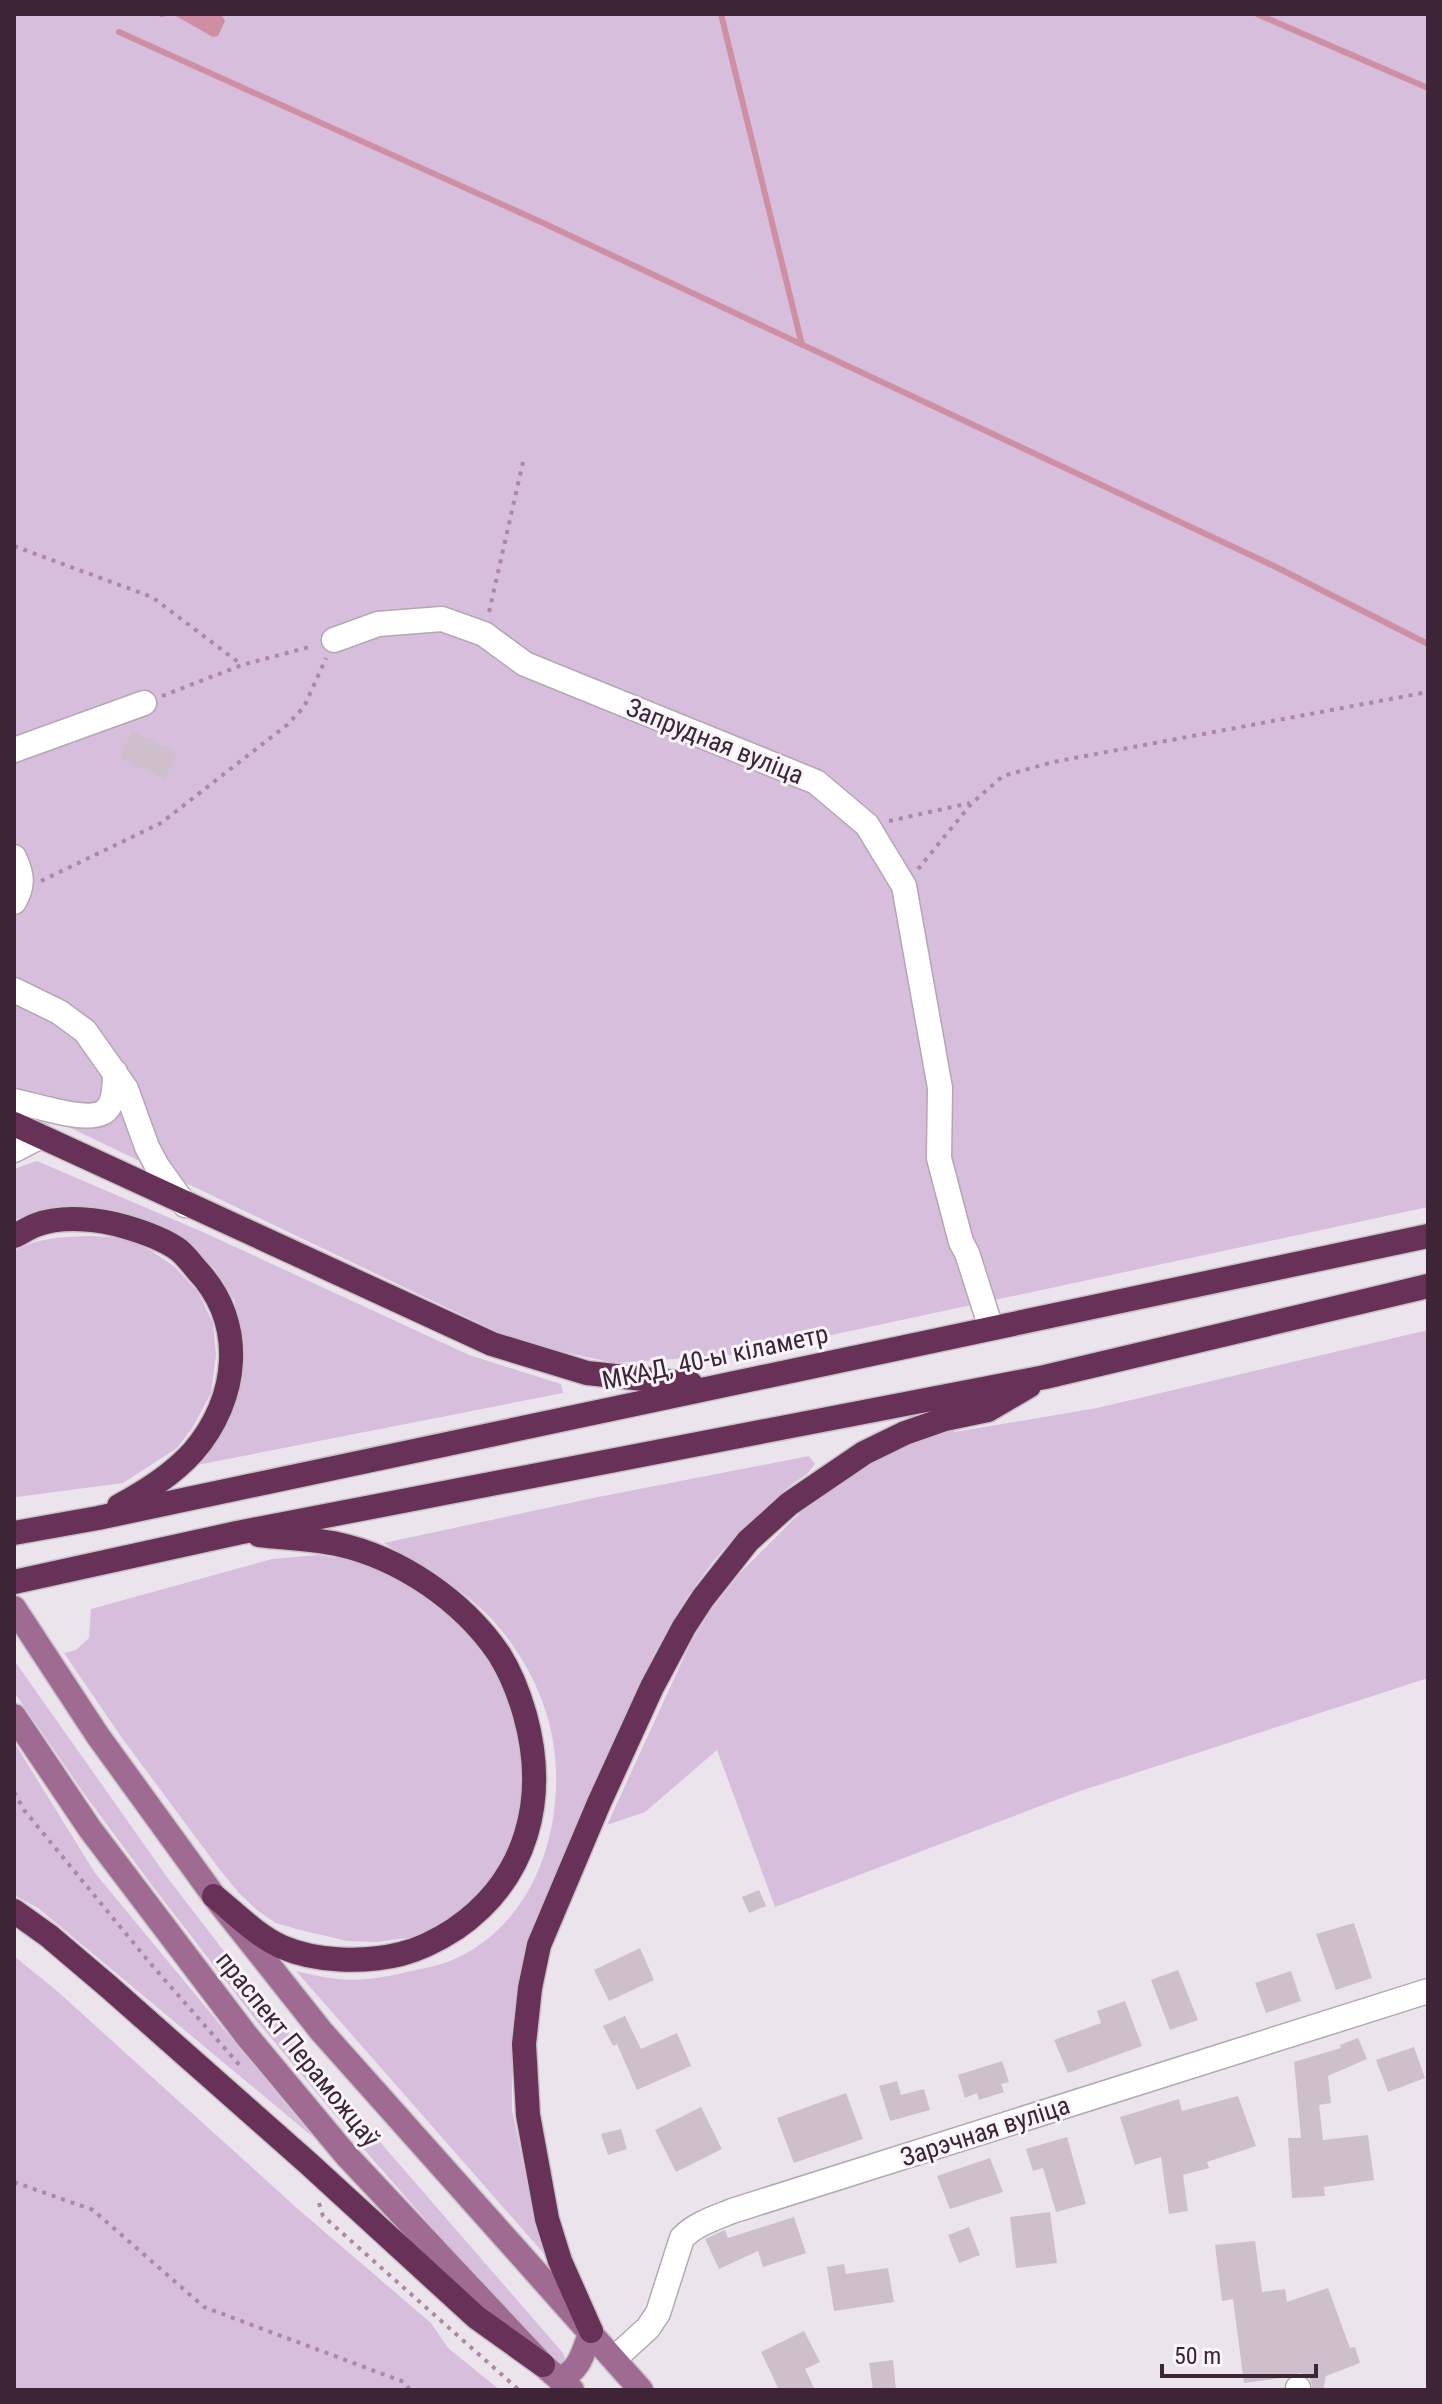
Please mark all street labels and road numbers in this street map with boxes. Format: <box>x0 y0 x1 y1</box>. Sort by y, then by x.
street label: Запрудная вуліца <box>622 692 808 790</box>
street label: МКАД, 40-ы кіламетр <box>599 1318 831 1396</box>
street label: праспект Пераможцаў <box>210 1945 386 2153</box>
street label: Зарэчная вуліца <box>897 2089 1073 2173</box>

